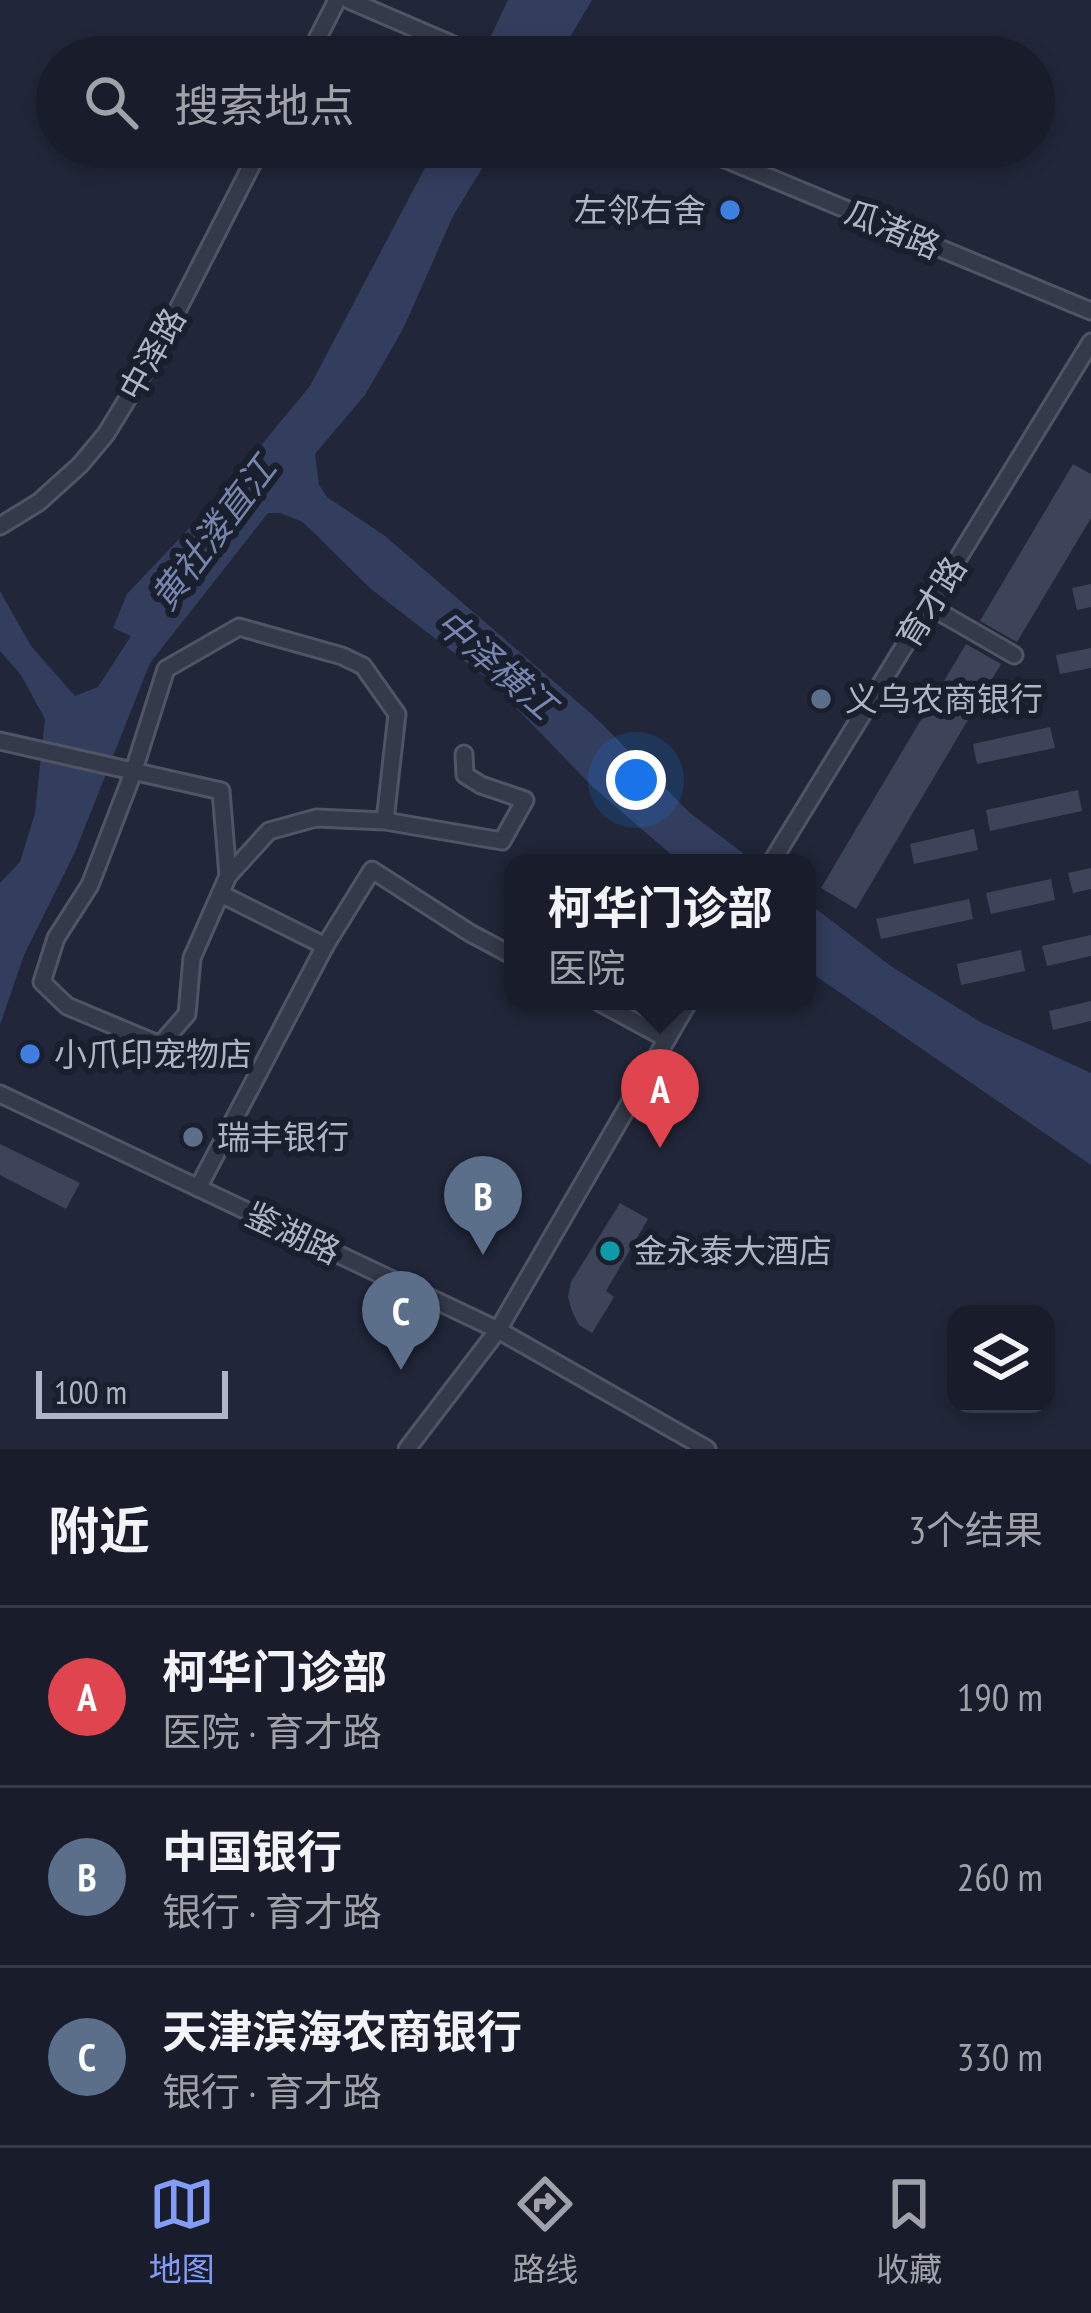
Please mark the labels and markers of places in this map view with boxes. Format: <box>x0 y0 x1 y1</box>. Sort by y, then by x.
place label: 左邻右舍 <box>574 188 706 231</box>
marker: 左邻右舍 <box>717 197 743 223</box>
place label: 义乌农商银行 <box>845 677 1043 720</box>
marker: 义乌农商银行 <box>808 686 834 712</box>
place label: 小爪印宠物店 <box>54 1032 252 1075</box>
marker: 小爪印宠物店 <box>17 1041 43 1067</box>
pin: A <box>621 1049 699 1148</box>
place label: 瑞丰银行 <box>217 1115 349 1158</box>
marker: 瑞丰银行 <box>180 1124 206 1150</box>
pin: B <box>444 1156 522 1255</box>
place label: 金永泰大酒店 <box>634 1229 832 1272</box>
marker: 金永泰大酒店 <box>597 1238 623 1264</box>
pin: C <box>362 1271 440 1370</box>

